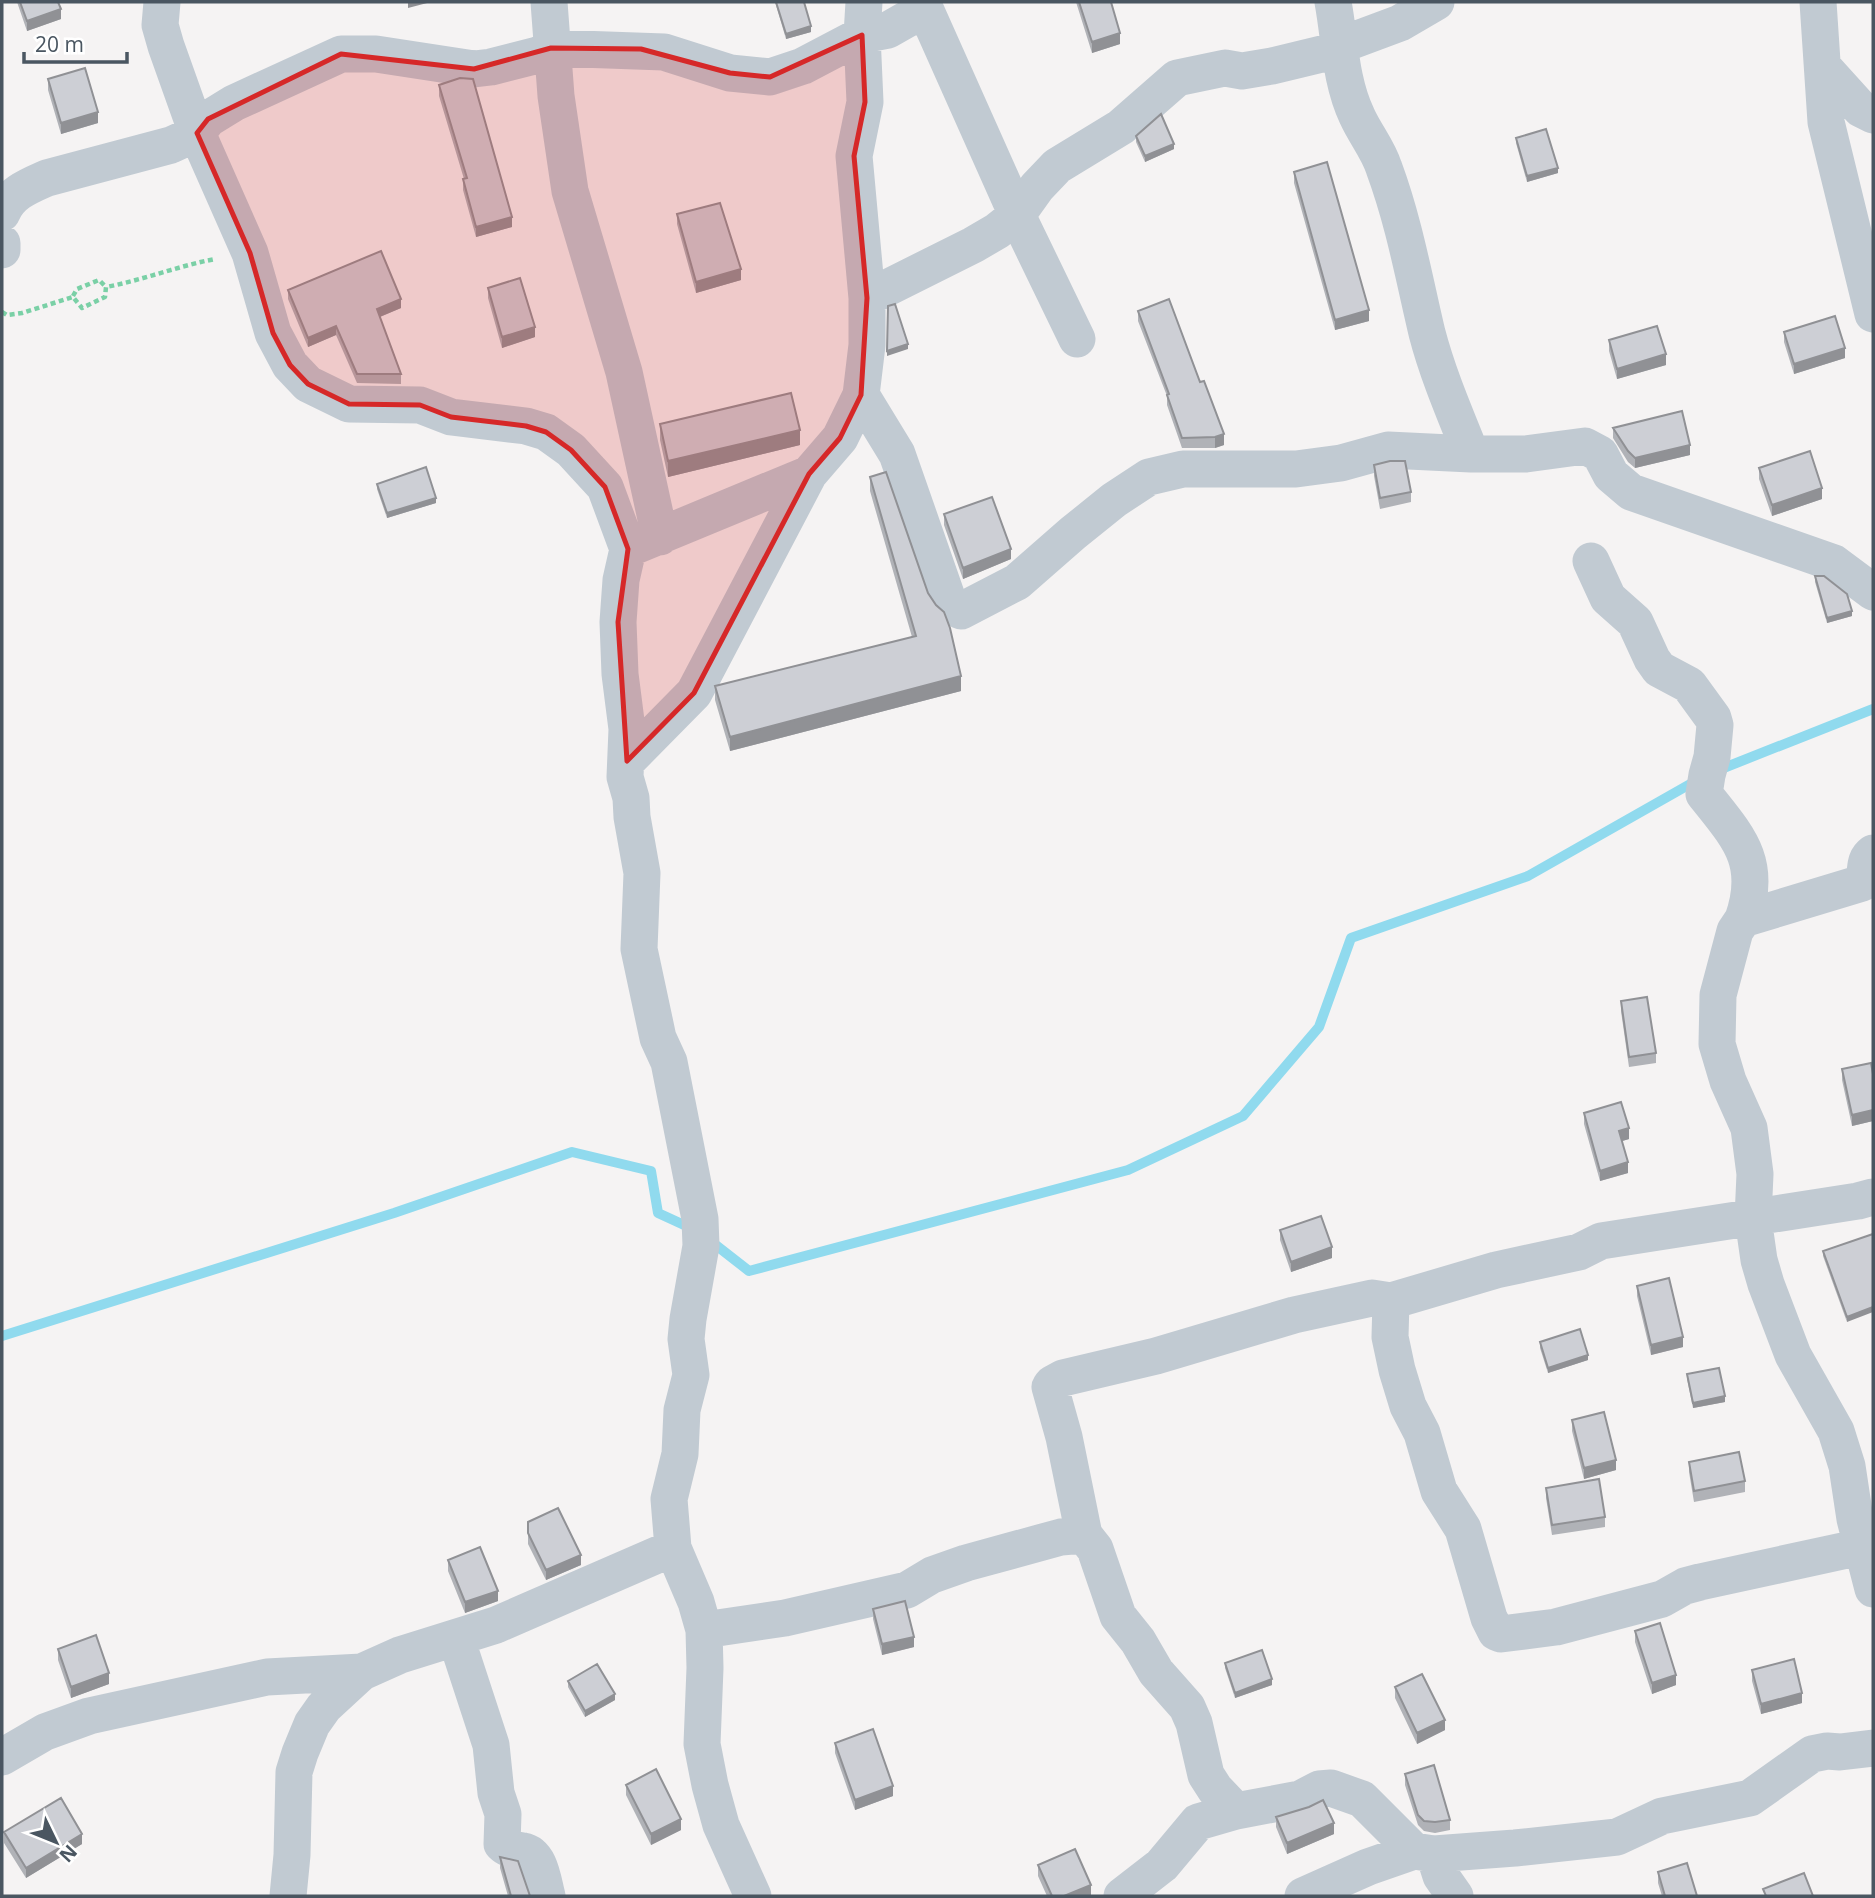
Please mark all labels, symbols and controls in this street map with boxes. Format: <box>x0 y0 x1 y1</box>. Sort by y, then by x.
scale bar <box>24 21 128 65</box>
text: 20 m <box>35 30 84 58</box>
north arrow <box>21 1807 91 1877</box>
text: N <box>54 1839 83 1868</box>

